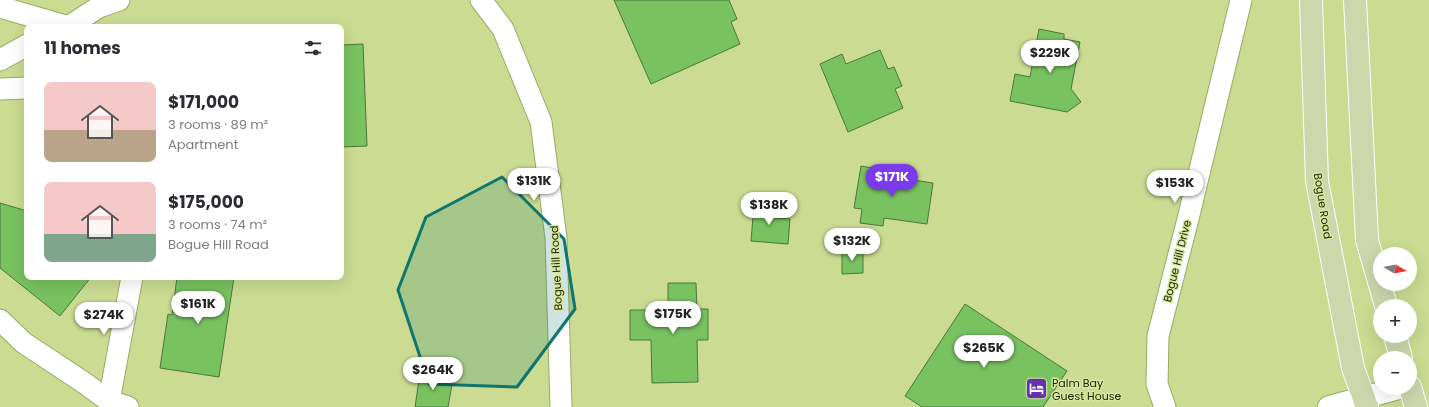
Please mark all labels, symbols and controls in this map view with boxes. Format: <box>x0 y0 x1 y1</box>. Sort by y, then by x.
text: 11 homes <box>44 36 121 60</box>
icon: filters <box>302 37 324 59</box>
pin: $229K <box>1022 40 1078 74</box>
text: $229K <box>1030 43 1070 62</box>
text: $171,000 <box>168 90 239 114</box>
icon: home <box>76 98 124 146</box>
text: 3 rooms · 89 m² <box>168 115 268 134</box>
text: Apartment <box>168 135 238 154</box>
pin: $171K <box>864 164 920 198</box>
text: $171K <box>875 167 909 186</box>
pin: $131K <box>506 168 562 202</box>
pin: $153K <box>1147 170 1203 204</box>
text: $131K <box>516 171 552 190</box>
street label: Bogue Road <box>1310 172 1336 240</box>
text: $153K <box>1156 173 1194 192</box>
text: $175,000 <box>168 190 244 214</box>
pin: $138K <box>741 192 797 226</box>
text: $138K <box>750 195 788 214</box>
icon: home <box>76 198 124 246</box>
text: 3 rooms · 74 m² <box>168 215 267 234</box>
street label: Bogue Hill Drive <box>1159 218 1195 304</box>
street label: Bogue Hill Road <box>546 225 566 311</box>
pin: $132K <box>824 228 880 262</box>
text: $132K <box>833 231 871 250</box>
text: Bogue Hill Road <box>168 235 269 254</box>
north arrow <box>1373 247 1417 291</box>
map controls <box>1373 247 1417 395</box>
pin: $161K <box>170 291 226 325</box>
text: $161K <box>180 294 216 313</box>
button: + <box>1373 299 1417 343</box>
pin: $175K <box>645 301 701 335</box>
pin: $274K <box>76 302 132 336</box>
text: $175K <box>654 304 692 323</box>
text: $274K <box>84 305 124 324</box>
pin: $265K <box>956 335 1012 369</box>
text: $265K <box>963 338 1005 357</box>
button: − <box>1373 351 1417 395</box>
pin: $264K <box>405 357 461 391</box>
text: $264K <box>412 360 454 379</box>
place label: Palm Bay Guest House <box>1052 375 1122 404</box>
hotel icon: Palm Bay Guest House <box>1023 376 1049 402</box>

